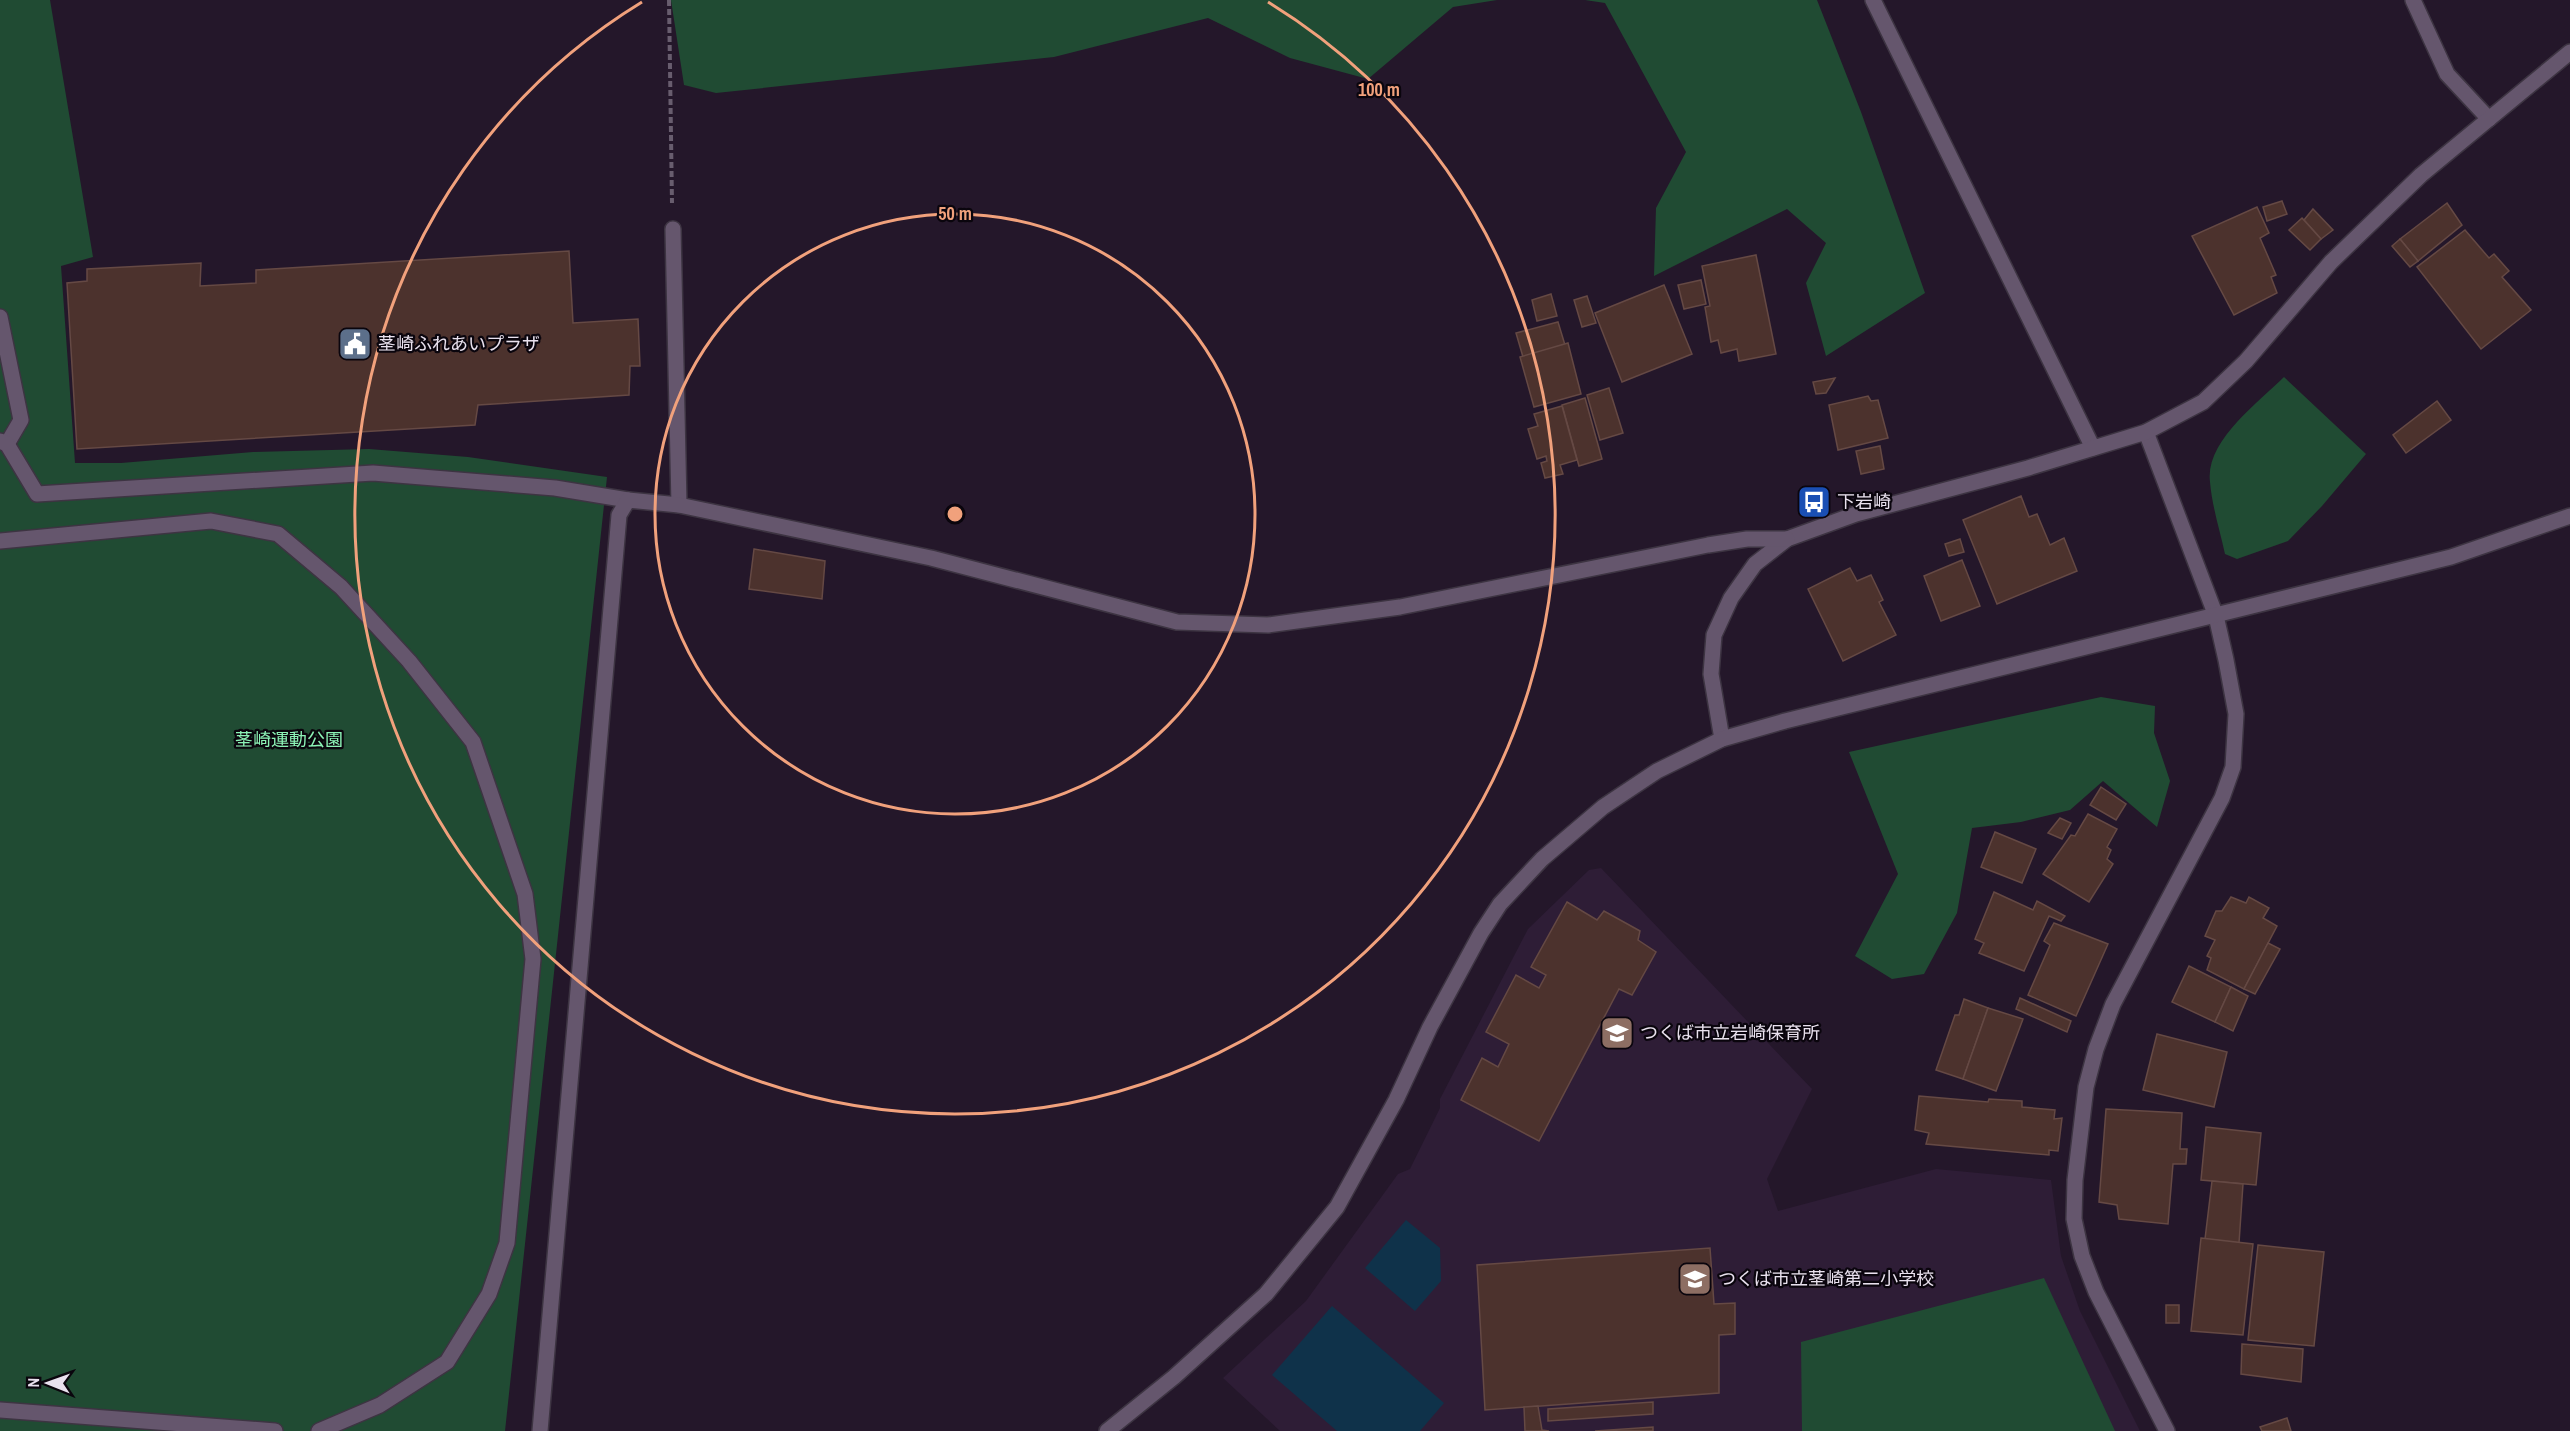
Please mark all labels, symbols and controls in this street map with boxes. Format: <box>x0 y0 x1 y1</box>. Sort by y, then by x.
text: 100 m <box>1358 77 1400 102</box>
text: 50 m <box>938 201 972 226</box>
public building icon: 茎崎ふれあいプラザ <box>337 326 373 362</box>
place label: 茎崎ふれあいプラザ <box>378 331 540 356</box>
bus stop icon: 下岩崎 <box>1796 484 1832 520</box>
place label: 下岩崎 <box>1837 489 1891 514</box>
centre of rings <box>945 504 965 524</box>
park label: 茎崎運動公園 <box>235 727 343 752</box>
school or university icon: つくば市立岩崎保育所 <box>1599 1015 1635 1051</box>
place label: つくば市立岩崎保育所 <box>1640 1020 1820 1045</box>
school or university icon: つくば市立茎崎第二小学校 <box>1677 1261 1713 1297</box>
place label: つくば市立茎崎第二小学校 <box>1718 1266 1934 1291</box>
north arrow <box>18 1353 78 1413</box>
text: N <box>22 1378 44 1388</box>

